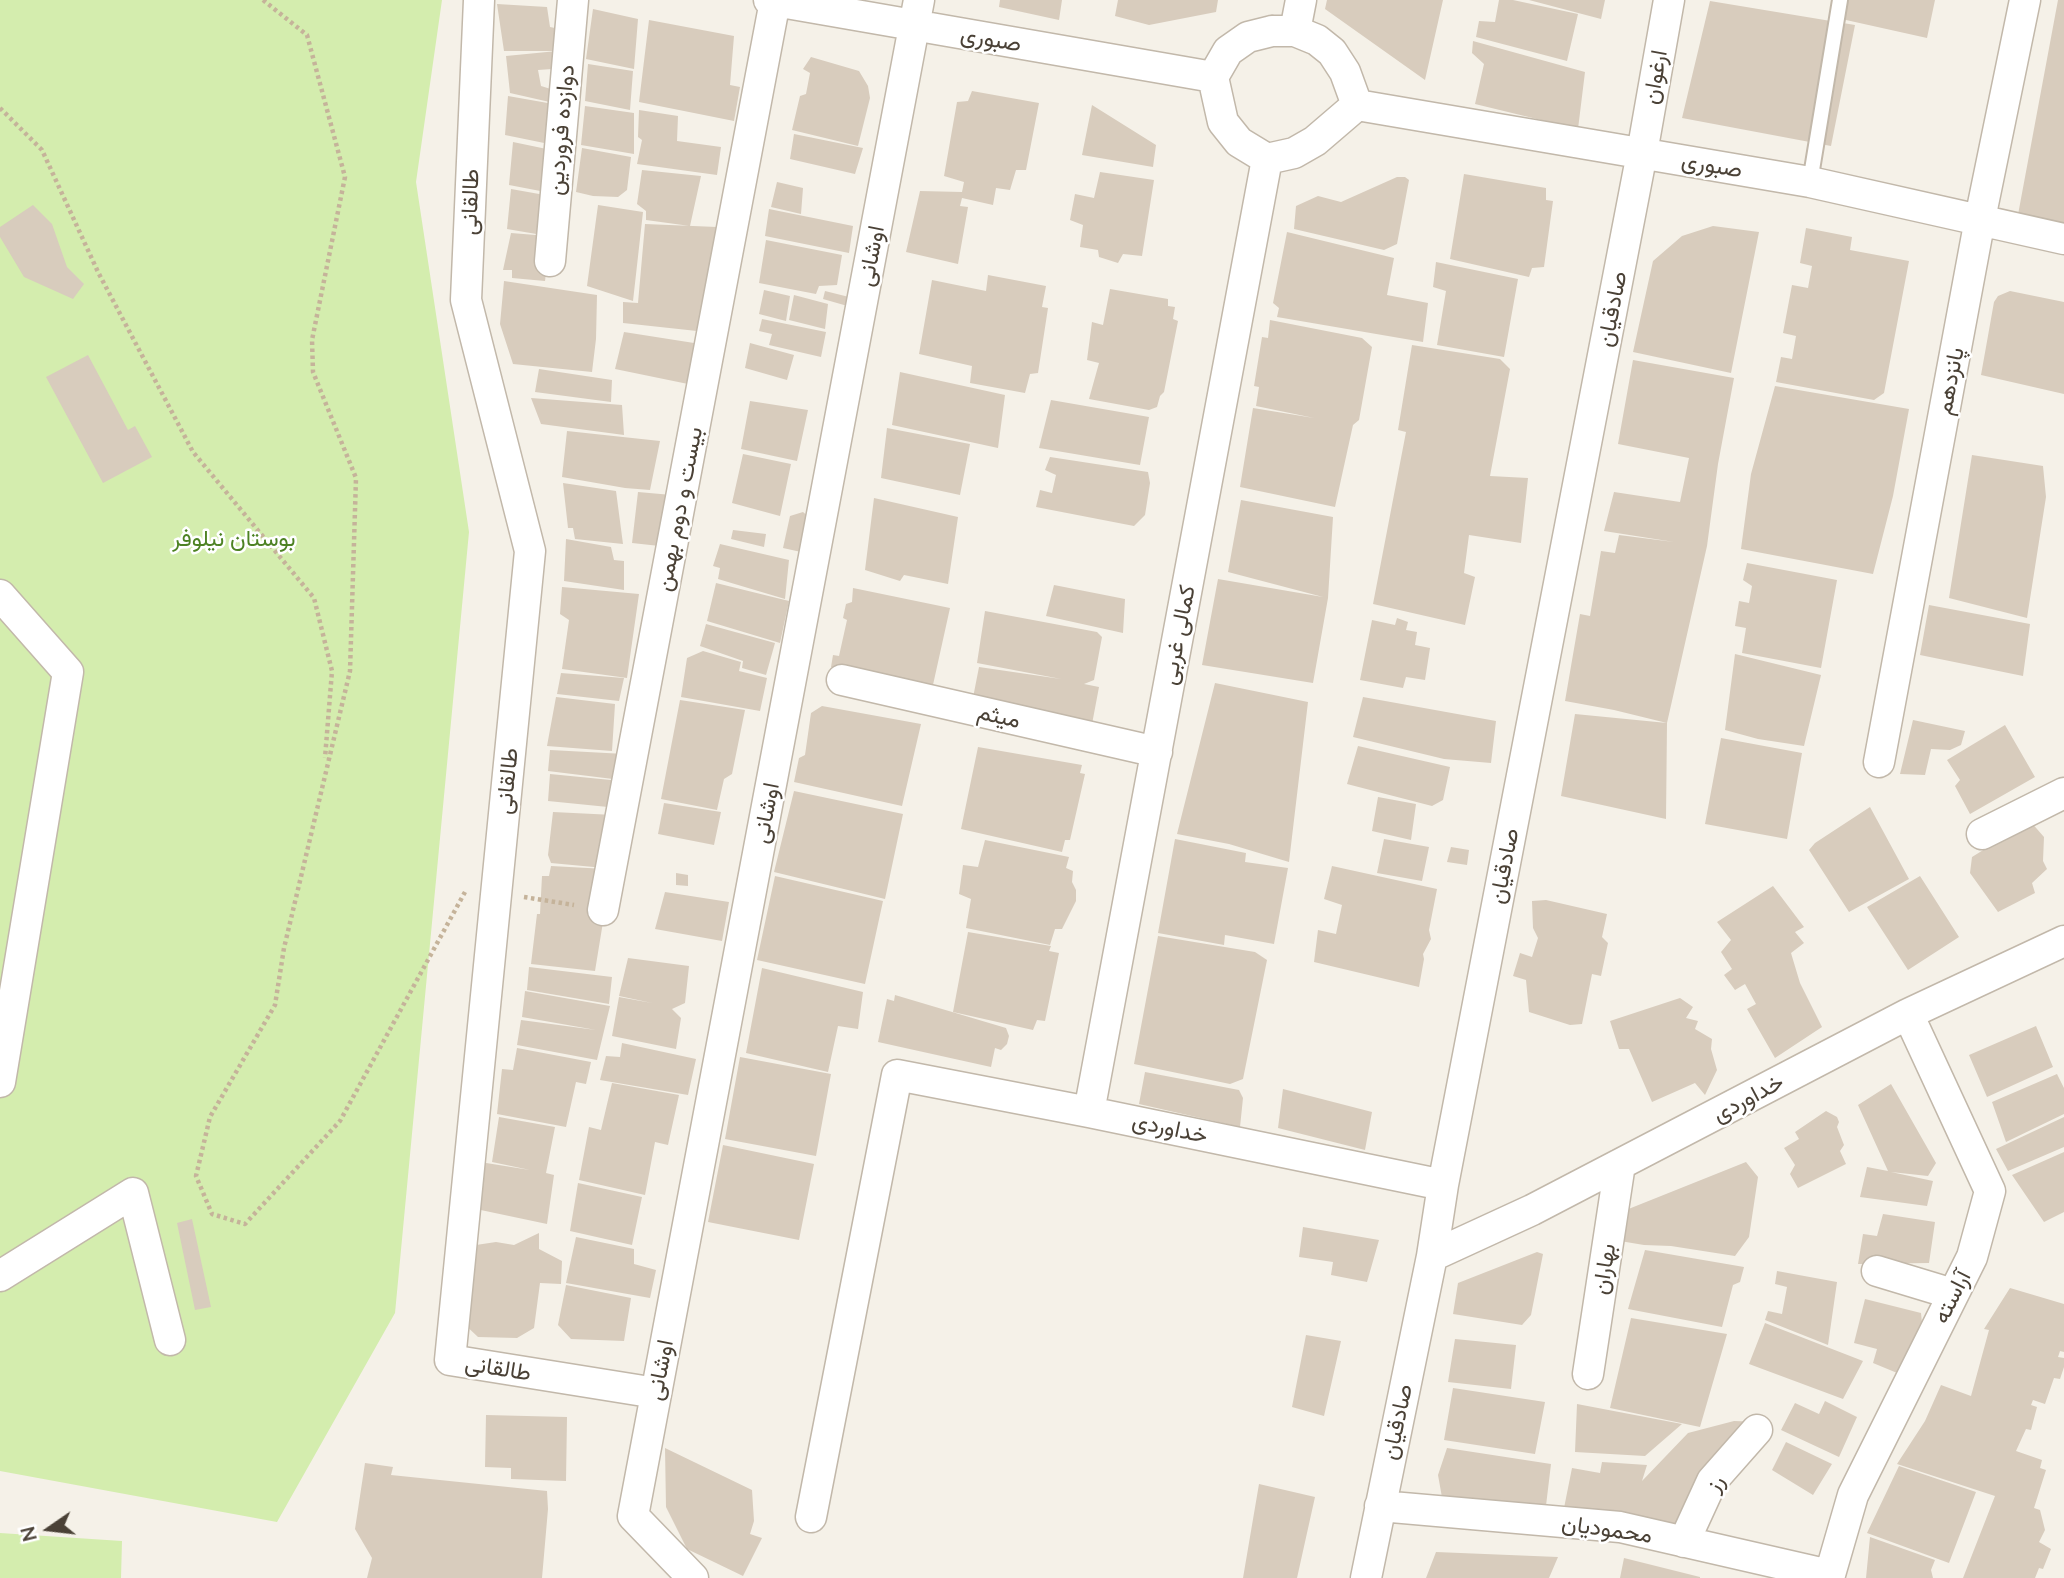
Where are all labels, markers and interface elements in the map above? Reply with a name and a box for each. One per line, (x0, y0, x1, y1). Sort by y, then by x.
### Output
street label: صبوری (958, 20, 1024, 58)
street label: ارغوان (1637, 48, 1673, 106)
street label: دوازده فروردین (542, 63, 580, 197)
street label: صبوری (1679, 146, 1745, 184)
street label: طالقانی (455, 168, 485, 236)
street label: اوشانی (852, 223, 890, 289)
street label: صادقیان (1591, 269, 1633, 349)
street label: پانزدهم (1930, 345, 1970, 417)
street label: بیست و دوم بهمن (650, 425, 708, 593)
park label: بوستان نیلوفر (172, 525, 296, 553)
street label: کمالی غربی (1155, 583, 1201, 687)
street label: میثم (975, 698, 1023, 734)
street label: طالقانی (490, 746, 524, 816)
street label: اوشانی (747, 780, 785, 846)
street label: صادقیان (1483, 826, 1525, 906)
street label: خداوردی (1708, 1068, 1788, 1128)
street label: خداوردی (1130, 1107, 1210, 1149)
street label: بهاران (1586, 1241, 1622, 1297)
street label: آراسته (1927, 1266, 1977, 1328)
street label: اوشانی (641, 1337, 679, 1403)
street label: طالقانی (463, 1349, 533, 1387)
street label: صادقیان (1376, 1382, 1418, 1462)
street label: رز (1699, 1469, 1731, 1497)
north arrow (14, 1494, 84, 1564)
street label: محمودیان (1560, 1509, 1654, 1549)
text: N (15, 1524, 41, 1544)

